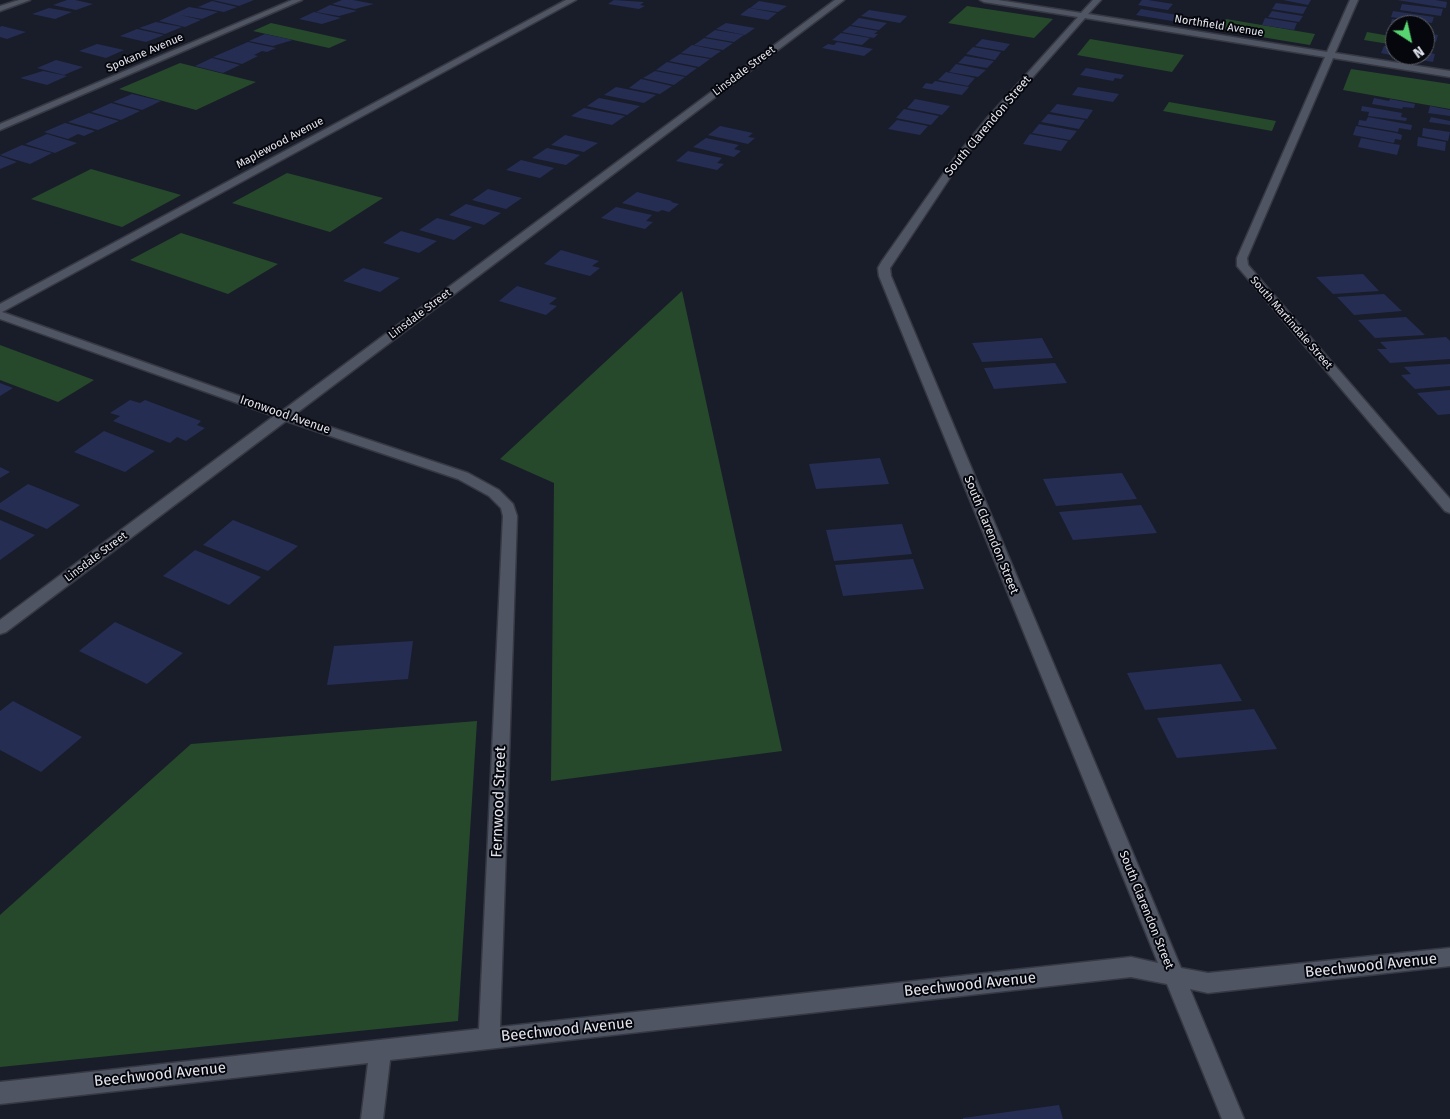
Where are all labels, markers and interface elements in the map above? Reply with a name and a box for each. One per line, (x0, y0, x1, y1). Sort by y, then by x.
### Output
street label: Northfield Avenue (1173, 12, 1265, 40)
north arrow (1385, 15, 1435, 65)
street label: Spokane Avenue (105, 31, 185, 75)
text: N (1410, 42, 1427, 62)
street label: Linsdale Street (710, 43, 778, 99)
street label: South Clarendon Street (942, 73, 1034, 179)
street label: Maplewood Avenue (234, 114, 326, 172)
street label: South Martindale Street (1247, 274, 1335, 372)
street label: Linsdale Street (386, 286, 454, 342)
street label: Ironwood Avenue (238, 393, 332, 437)
street label: South Clarendon Street (961, 474, 1021, 596)
street label: Linsdale Street (62, 529, 130, 585)
street label: Fernwood Street (488, 746, 510, 858)
street label: South Clarendon Street (1116, 849, 1176, 971)
street label: Beechwood Avenue (1304, 950, 1438, 982)
street label: Beechwood Avenue (903, 969, 1037, 1001)
street label: Beechwood Avenue (500, 1014, 634, 1046)
street label: Beechwood Avenue (93, 1059, 227, 1091)

